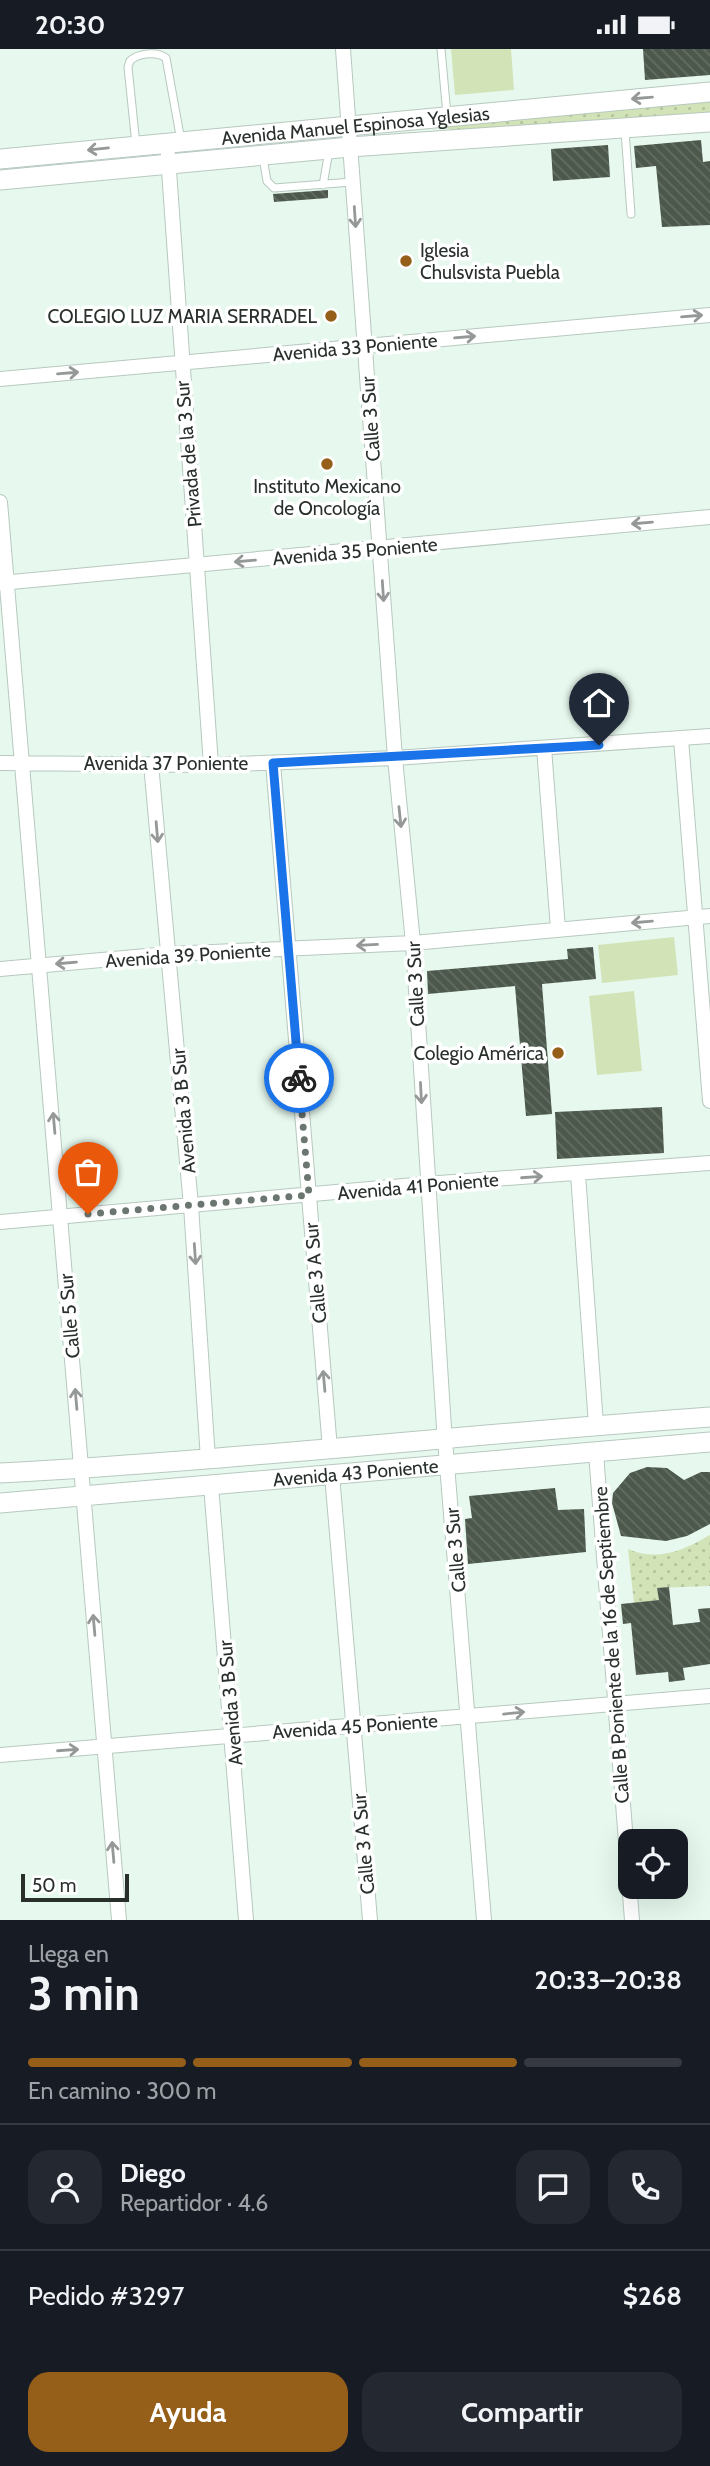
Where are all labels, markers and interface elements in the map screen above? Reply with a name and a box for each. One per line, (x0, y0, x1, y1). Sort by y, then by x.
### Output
text: 20:30 (35, 9, 105, 41)
one-way arrow (631, 92, 654, 105)
street label: Avenida Manuel Espinosa Yglesias (220, 102, 491, 150)
one-way arrow (88, 143, 110, 156)
one-way arrow (349, 205, 362, 228)
place label: Iglesia Chulsvista Puebla (420, 239, 560, 284)
marker: Iglesia Chulsvista Puebla (398, 253, 414, 269)
place label: COLEGIO LUZ MARIA SERRADEL (48, 305, 317, 328)
marker: COLEGIO LUZ MARIA SERRADEL (323, 308, 339, 324)
one-way arrow (680, 310, 703, 323)
street label: Avenida 33 Poniente (272, 329, 439, 366)
one-way arrow (454, 330, 476, 343)
one-way arrow (56, 366, 79, 379)
street label: Calle 3 Sur (356, 376, 385, 462)
street label: Privada de la 3 Sur (171, 380, 206, 528)
marker: Instituto Mexicano de Oncología (319, 456, 335, 472)
place label: Instituto Mexicano de Oncología (253, 475, 401, 520)
one-way arrow (631, 517, 654, 530)
street label: Avenida 35 Poniente (272, 533, 439, 570)
one-way arrow (234, 555, 257, 568)
one-way arrow (377, 579, 390, 601)
pin (569, 673, 629, 745)
icon: home (580, 684, 618, 722)
street label: Avenida 37 Poniente (84, 752, 249, 775)
one-way arrow (394, 806, 407, 828)
one-way arrow (151, 820, 164, 843)
one-way arrow (631, 916, 654, 929)
street label: Avenida 39 Poniente (105, 938, 272, 973)
one-way arrow (355, 939, 378, 952)
street label: Calle 3 Sur (402, 941, 429, 1027)
one-way arrow (55, 957, 78, 970)
place label: Colegio América (414, 1042, 544, 1065)
courier (264, 1043, 334, 1113)
marker: Colegio América (550, 1045, 566, 1061)
street label: Avenida 3 B Sur (167, 1047, 200, 1175)
icon: bike (280, 1059, 318, 1097)
one-way arrow (415, 1081, 428, 1104)
one-way arrow (47, 1112, 60, 1135)
pin (58, 1142, 118, 1214)
icon: bag (69, 1153, 107, 1191)
street label: Avenida 41 Poniente (336, 1168, 500, 1205)
one-way arrow (520, 1170, 543, 1183)
street label: Calle 3 A Sur (300, 1222, 331, 1324)
one-way arrow (188, 1242, 201, 1265)
street label: Calle 5 Sur (54, 1273, 85, 1359)
one-way arrow (317, 1370, 330, 1393)
one-way arrow (69, 1388, 82, 1410)
street label: Avenida 43 Poniente (272, 1454, 440, 1492)
street label: Calle B Poniente de la 16 de Septiembre (589, 1485, 634, 1804)
street label: Calle 3 Sur (440, 1507, 471, 1593)
one-way arrow (87, 1614, 100, 1637)
street label: Avenida 3 B Sur (214, 1639, 247, 1767)
one-way arrow (503, 1706, 525, 1719)
street label: Avenida 45 Poniente (271, 1709, 439, 1744)
one-way arrow (56, 1743, 79, 1756)
street label: Calle 3 A Sur (348, 1793, 379, 1895)
map controls (618, 1829, 688, 1899)
button: locate (618, 1829, 688, 1899)
one-way arrow (106, 1841, 119, 1864)
scale bar (21, 1871, 130, 1903)
text: 50 m (32, 1874, 76, 1897)
text: Llega en (28, 1940, 109, 1968)
text: 20:33–20:38 (534, 1964, 682, 1996)
text: 3 min (28, 1966, 140, 2022)
text: En camino · 300 m (28, 2077, 216, 2105)
button: person (28, 2150, 102, 2224)
button: chat (516, 2150, 590, 2224)
button: phone (608, 2150, 682, 2224)
text: Diego (120, 2157, 186, 2189)
text: Repartidor · 4.6 (120, 2189, 268, 2217)
text: Pedido #3297 (28, 2280, 184, 2312)
text: $268 (623, 2280, 682, 2312)
button: Ayuda (28, 2372, 348, 2452)
button: Compartir (362, 2372, 682, 2452)

